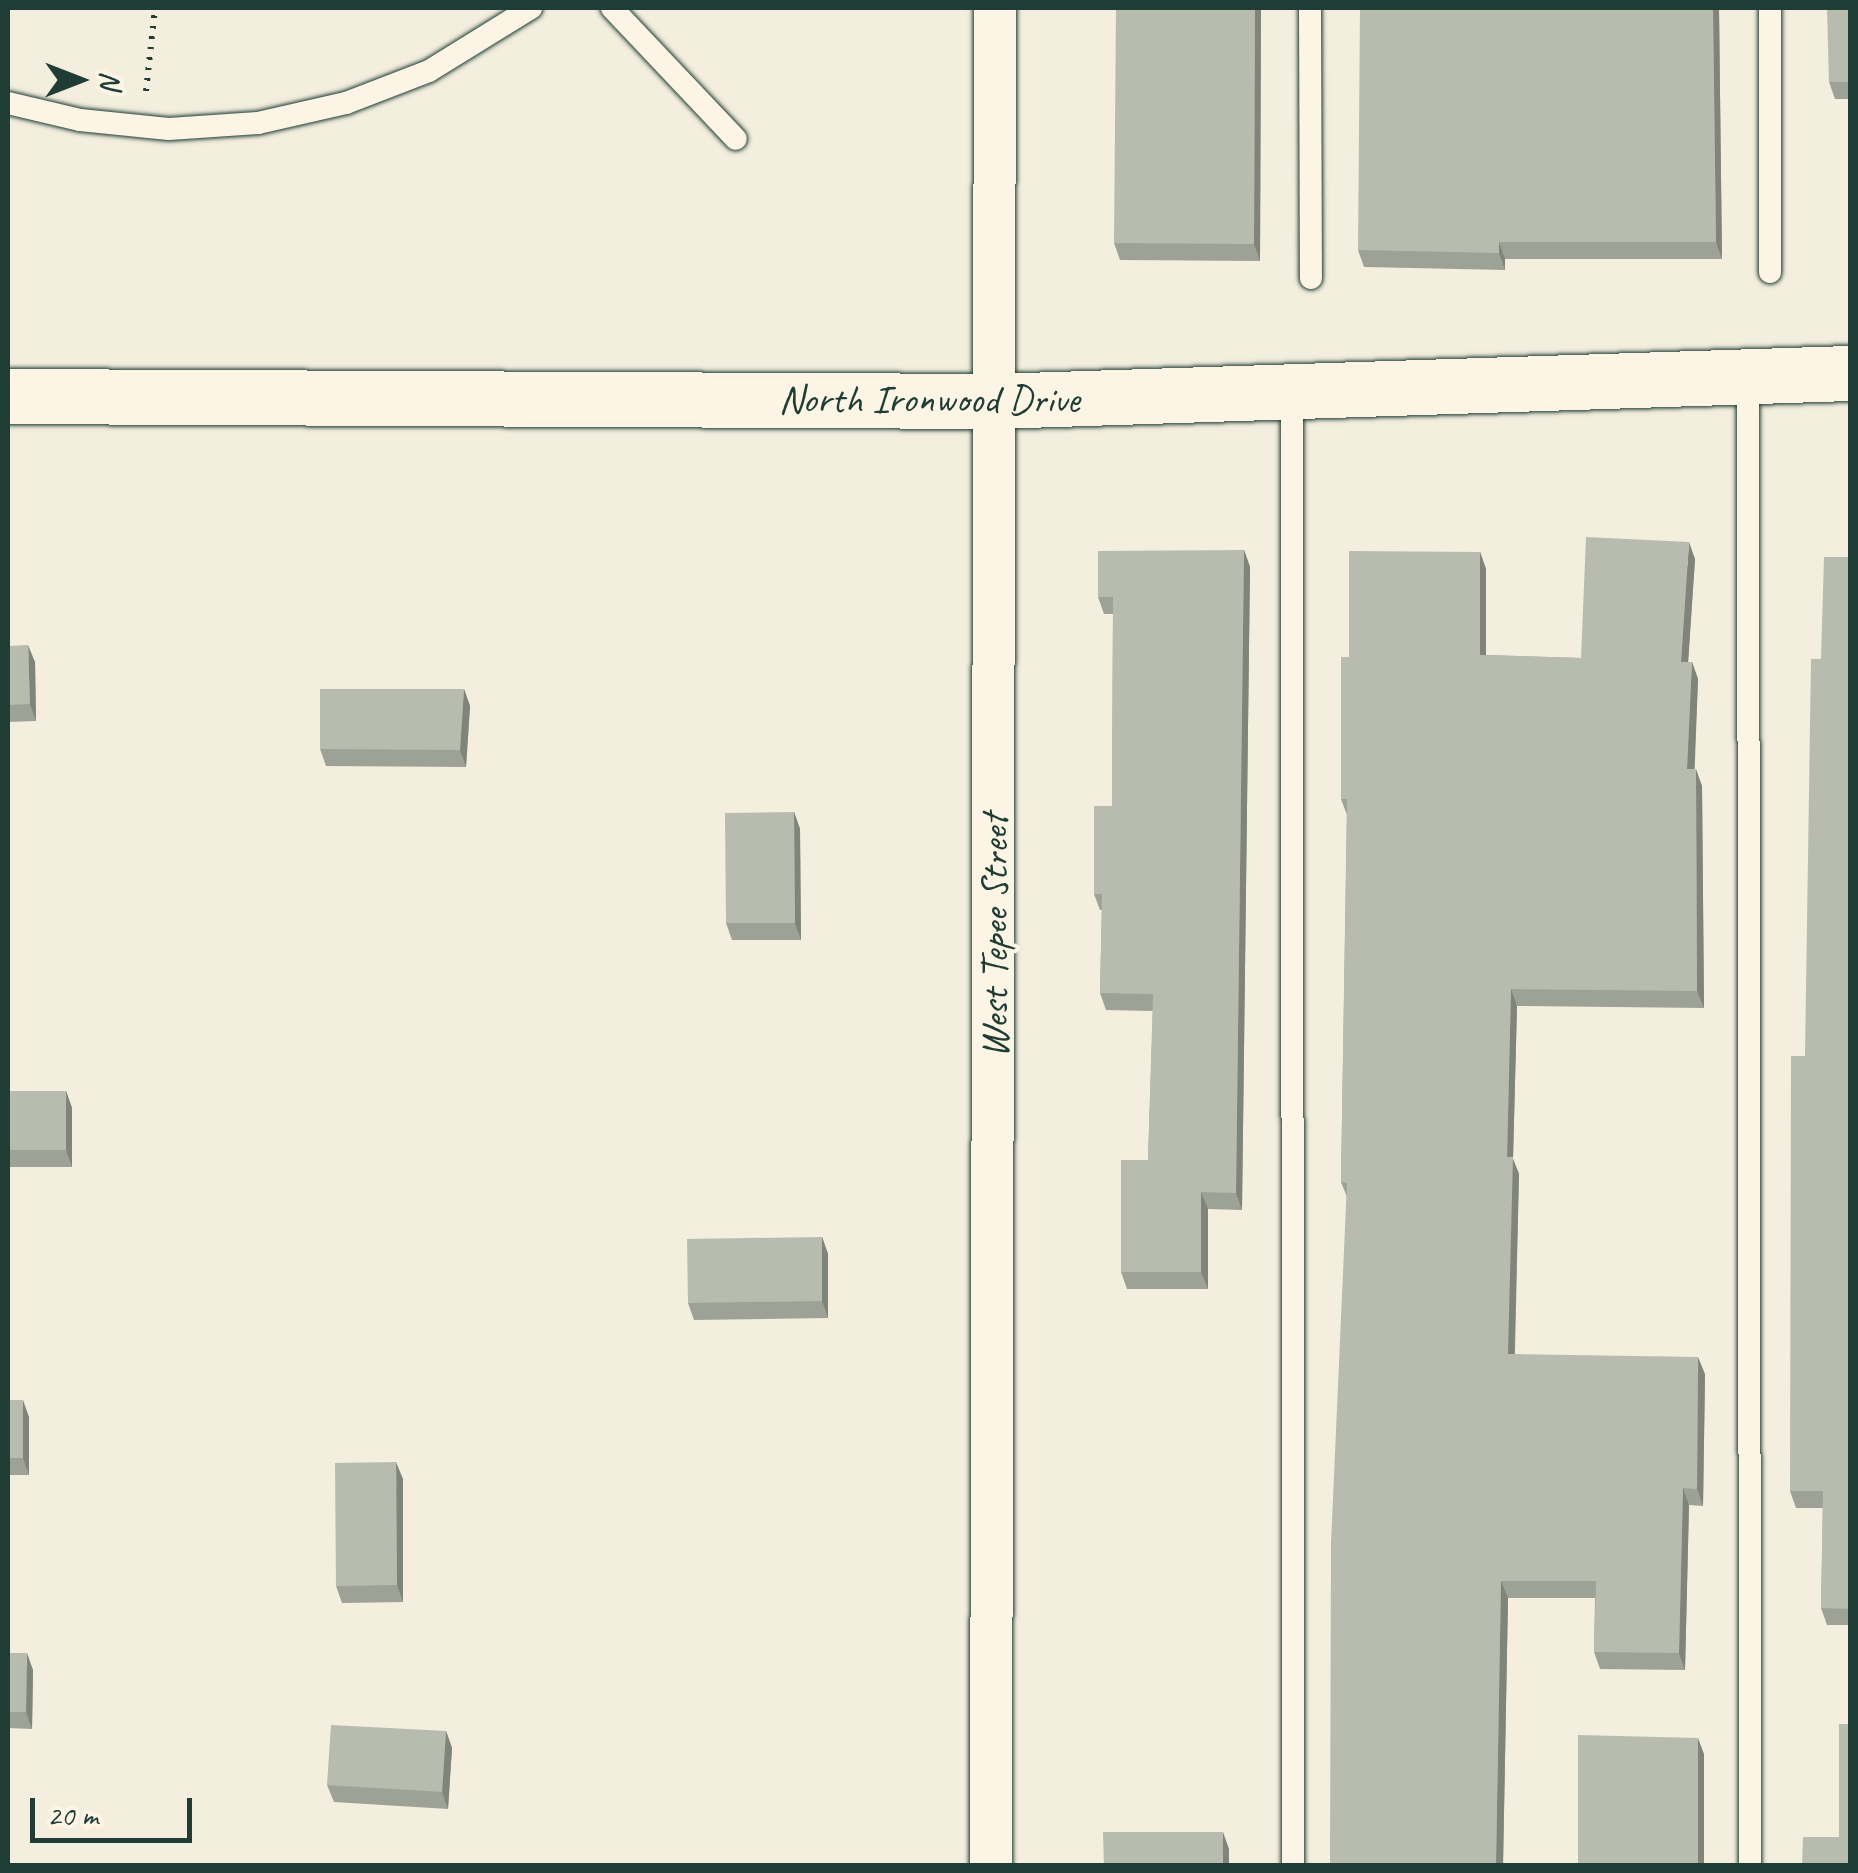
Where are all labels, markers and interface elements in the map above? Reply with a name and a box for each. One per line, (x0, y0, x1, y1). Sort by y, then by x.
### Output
north arrow (30, 30, 130, 130)
text: N (93, 71, 128, 89)
street label: North Ironwood Drive (778, 375, 1080, 423)
street label: West Tepee Street (970, 814, 1018, 1058)
scale bar (35, 1778, 198, 1840)
text: 20 m (47, 1796, 98, 1834)

